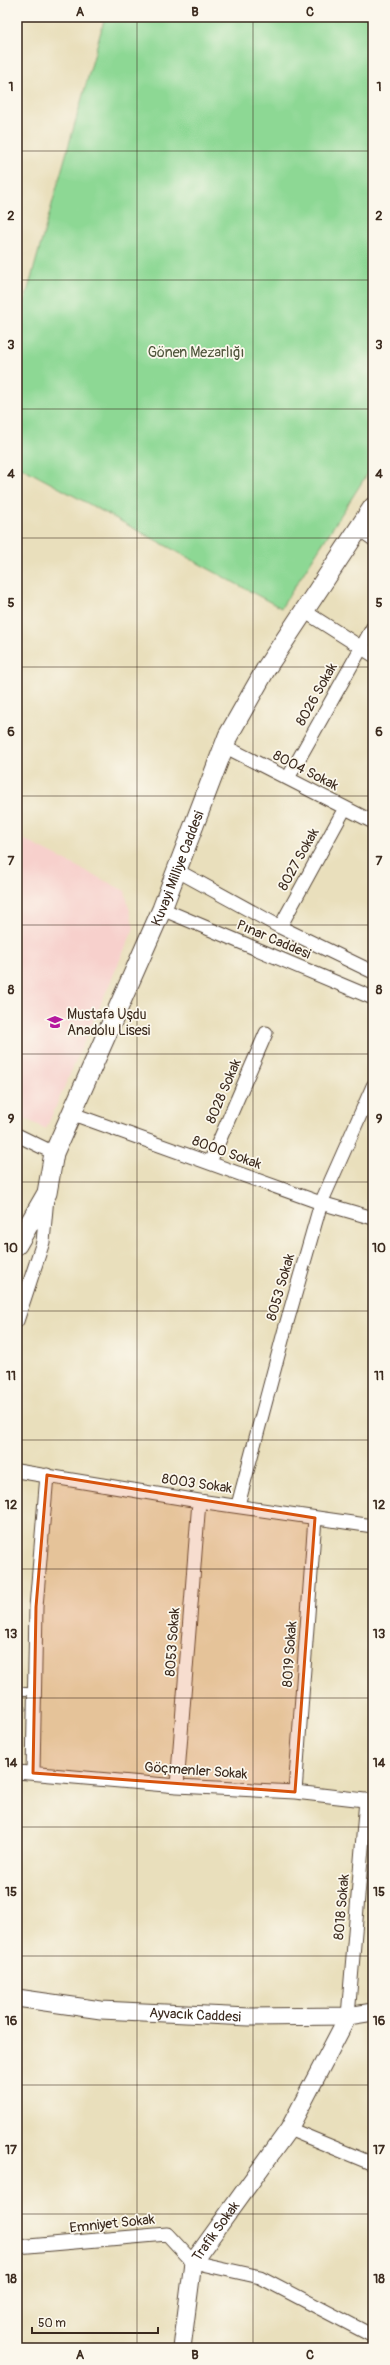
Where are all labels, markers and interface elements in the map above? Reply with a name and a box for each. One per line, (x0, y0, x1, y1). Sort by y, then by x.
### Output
text: A (76, 4, 85, 20)
text: B (191, 4, 199, 20)
text: C (306, 4, 314, 20)
text: 1 (8, 79, 14, 95)
text: 1 (376, 79, 382, 95)
text: 2 (7, 208, 15, 224)
text: 2 (375, 208, 383, 224)
text: 3 (7, 337, 15, 353)
text: 3 (375, 337, 383, 353)
park label: Gönen Mezarlığı (148, 344, 244, 361)
text: 4 (7, 466, 15, 482)
text: 4 (375, 466, 383, 482)
text: 5 (7, 595, 15, 611)
text: 5 (375, 595, 383, 611)
street label: 8026 Sokak (292, 660, 341, 729)
text: 6 (7, 724, 15, 740)
text: 6 (375, 724, 383, 740)
street label: 8004 Sokak (270, 747, 341, 794)
street label: Kuvayi Milliye Caddesi (148, 808, 208, 929)
street label: 8027 Sokak (274, 825, 323, 893)
text: 7 (8, 853, 15, 869)
text: 7 (376, 853, 383, 869)
street label: Pınar Caddesi (234, 916, 314, 963)
text: 8 (8, 982, 15, 998)
text: 8 (376, 982, 383, 998)
place label: Mustafa Uşdu Anadolu Lisesi (67, 1006, 151, 1039)
school or university icon: Mustafa Uşdu Anadolu Lisesi (46, 1013, 64, 1031)
street label: 8028 Sokak (202, 1056, 245, 1126)
text: 9 (8, 1111, 15, 1127)
text: 9 (376, 1111, 383, 1127)
street label: 8000 Sokak (190, 1132, 264, 1173)
text: 10 (4, 1240, 18, 1256)
text: 10 (372, 1240, 386, 1256)
street label: 8053 Sokak (263, 1252, 298, 1323)
text: 11 (6, 1368, 16, 1384)
text: 11 (374, 1368, 384, 1384)
street label: 8003 Sokak (161, 1470, 233, 1497)
text: 12 (5, 1497, 17, 1513)
text: 12 (373, 1497, 385, 1513)
street label: 8053 Sokak (162, 1607, 183, 1677)
street label: 8019 Sokak (279, 1620, 300, 1688)
text: 13 (5, 1626, 17, 1642)
text: 13 (373, 1626, 385, 1642)
text: 14 (5, 1755, 18, 1771)
text: 14 (373, 1755, 386, 1771)
street label: Göçmenler Sokak (144, 1758, 248, 1783)
street label: 8018 Sokak (330, 1873, 353, 1941)
text: 15 (5, 1884, 17, 1900)
text: 15 (373, 1884, 385, 1900)
street label: Ayvacık Caddesi (149, 2004, 242, 2026)
text: 16 (5, 2013, 18, 2029)
text: 16 (373, 2013, 386, 2029)
text: 17 (5, 2142, 17, 2158)
text: 17 (373, 2142, 385, 2158)
street label: Trafik Sokak (188, 2198, 243, 2265)
street label: Emniyet Sokak (69, 2211, 156, 2236)
text: 18 (5, 2271, 17, 2287)
text: 18 (373, 2271, 385, 2287)
scale bar (32, 2309, 158, 2335)
text: 50 m (38, 2316, 66, 2331)
text: A (76, 2347, 85, 2363)
text: B (191, 2347, 199, 2363)
text: C (306, 2347, 314, 2363)

